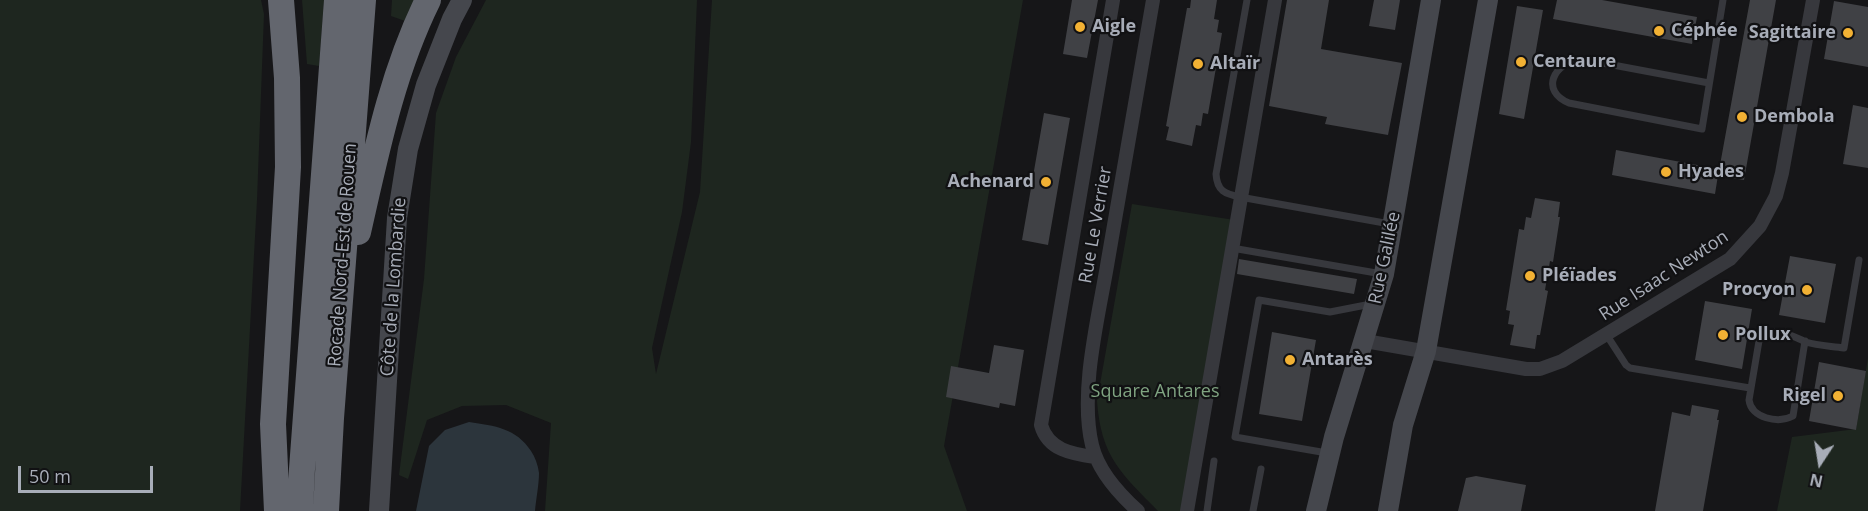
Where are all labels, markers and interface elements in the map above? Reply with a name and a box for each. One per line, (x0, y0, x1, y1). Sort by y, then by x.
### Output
place label: Aigle (1092, 16, 1136, 38)
marker: Aigle (1073, 20, 1087, 34)
place label: Céphée (1671, 20, 1738, 42)
place label: Sagittaire (1749, 22, 1836, 44)
marker: Céphée (1652, 24, 1666, 38)
marker: Sagittaire (1841, 26, 1855, 40)
place label: Centaure (1533, 51, 1616, 73)
place label: Altaïr (1210, 53, 1260, 75)
marker: Centaure (1514, 55, 1528, 69)
marker: Altaïr (1191, 57, 1205, 71)
place label: Dembola (1754, 106, 1835, 128)
marker: Dembola (1735, 110, 1749, 124)
street label: Rocade Nord-Est de Rouen (324, 142, 362, 368)
place label: Hyades (1678, 161, 1744, 183)
street label: Rue Le Verrier (1075, 165, 1117, 285)
marker: Hyades (1659, 165, 1673, 179)
place label: Achenard (948, 171, 1034, 193)
marker: Achenard (1039, 175, 1053, 189)
street label: Côte de la Lombardie (377, 197, 411, 377)
street label: Rue Galilée (1365, 210, 1405, 306)
street label: Rue Isaac Newton (1595, 226, 1733, 326)
place label: Pléïades (1542, 265, 1617, 287)
marker: Pléïades (1523, 269, 1537, 283)
place label: Procyon (1722, 279, 1795, 301)
marker: Procyon (1800, 283, 1814, 297)
place label: Pollux (1735, 324, 1791, 346)
marker: Pollux (1716, 328, 1730, 342)
place label: Antarès (1302, 349, 1373, 371)
marker: Antarès (1283, 353, 1297, 367)
park label: Square Antares (1091, 381, 1219, 403)
place label: Rigel (1782, 385, 1826, 407)
marker: Rigel (1831, 389, 1845, 403)
north arrow (1790, 433, 1850, 493)
scale bar (21, 454, 156, 492)
text: 50 m (29, 464, 71, 488)
text: N (1808, 468, 1825, 493)

